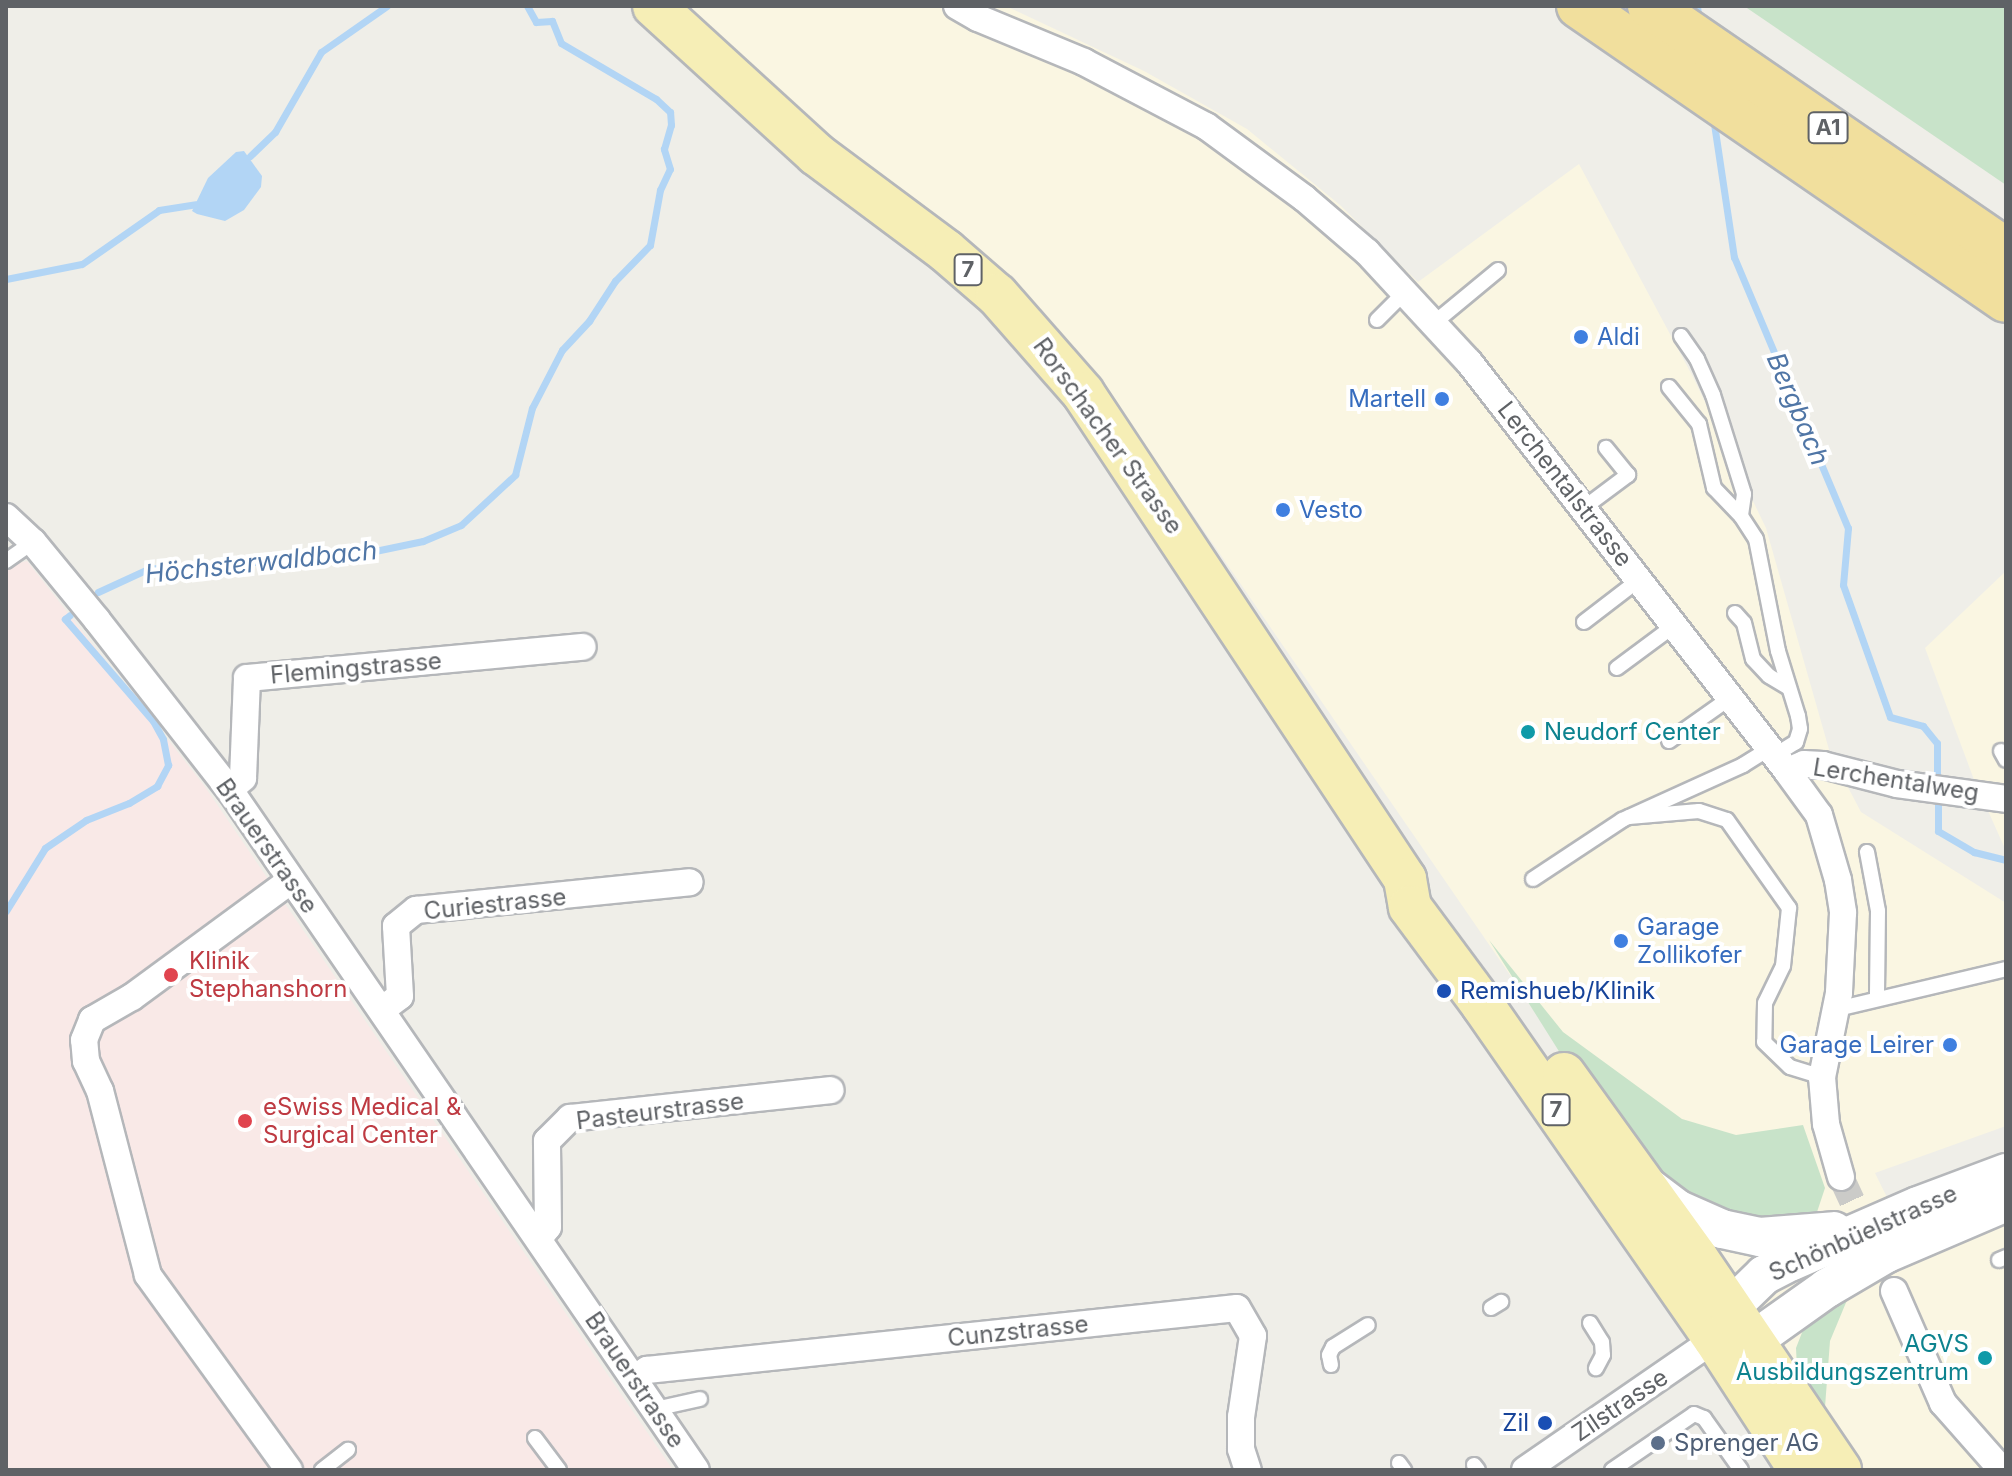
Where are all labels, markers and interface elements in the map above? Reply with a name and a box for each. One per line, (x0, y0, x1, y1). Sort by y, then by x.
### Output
road number: A1 (1806, 110, 1850, 146)
road number: 7 (952, 252, 984, 288)
place label: Aldi (1597, 323, 1640, 351)
marker: Aldi (1572, 328, 1590, 346)
street label: Rorschacher Strasse (1027, 332, 1189, 540)
water label: Bergbach (1760, 348, 1836, 470)
place label: Martell (1348, 385, 1426, 413)
marker: Martell (1433, 390, 1451, 408)
street label: Lerchentalstrasse (1492, 396, 1638, 572)
place label: Vesto (1299, 496, 1363, 524)
marker: Vesto (1274, 501, 1292, 519)
water label: Höchsterwaldbach (143, 534, 379, 590)
street label: Flemingstrasse (269, 646, 443, 690)
place label: Neudorf Center (1544, 718, 1721, 746)
marker: Neudorf Center (1519, 723, 1537, 741)
street label: Lerchentalweg (1811, 753, 1981, 807)
street label: Brauerstrasse (210, 773, 324, 919)
street label: Curiestrasse (422, 882, 568, 926)
place label: Garage Zollikofer (1637, 913, 1742, 969)
marker: Garage Zollikofer (1612, 932, 1630, 950)
place label: Klinik Stephanshorn (189, 947, 347, 1003)
marker: Klinik Stephanshorn (160, 964, 182, 986)
place label: Remishueb/Klinik (1460, 977, 1655, 1005)
marker: Remishueb/Klinik (1435, 982, 1453, 1000)
place label: Garage Leirer (1780, 1031, 1934, 1059)
marker: Garage Leirer (1941, 1036, 1959, 1054)
street label: Pasteurstrasse (575, 1086, 745, 1136)
road number: 7 (1540, 1092, 1572, 1128)
place label: eSwiss Medical & Surgical Center (263, 1093, 462, 1149)
marker: eSwiss Medical & Surgical Center (234, 1110, 256, 1132)
street label: Schönbüelstrasse (1764, 1179, 1962, 1287)
street label: Brauerstrasse (579, 1307, 691, 1453)
street label: Cunzstrasse (946, 1309, 1090, 1353)
place label: AGVS Ausbildungszentrum (1736, 1330, 1969, 1386)
marker: AGVS Ausbildungszentrum (1976, 1349, 1994, 1367)
street label: Zilstrasse (1567, 1363, 1673, 1447)
place label: Zil (1502, 1409, 1529, 1437)
marker: Zil (1536, 1414, 1554, 1432)
place label: Sprenger AG (1674, 1429, 1819, 1457)
marker: Sprenger AG (1649, 1434, 1667, 1452)

